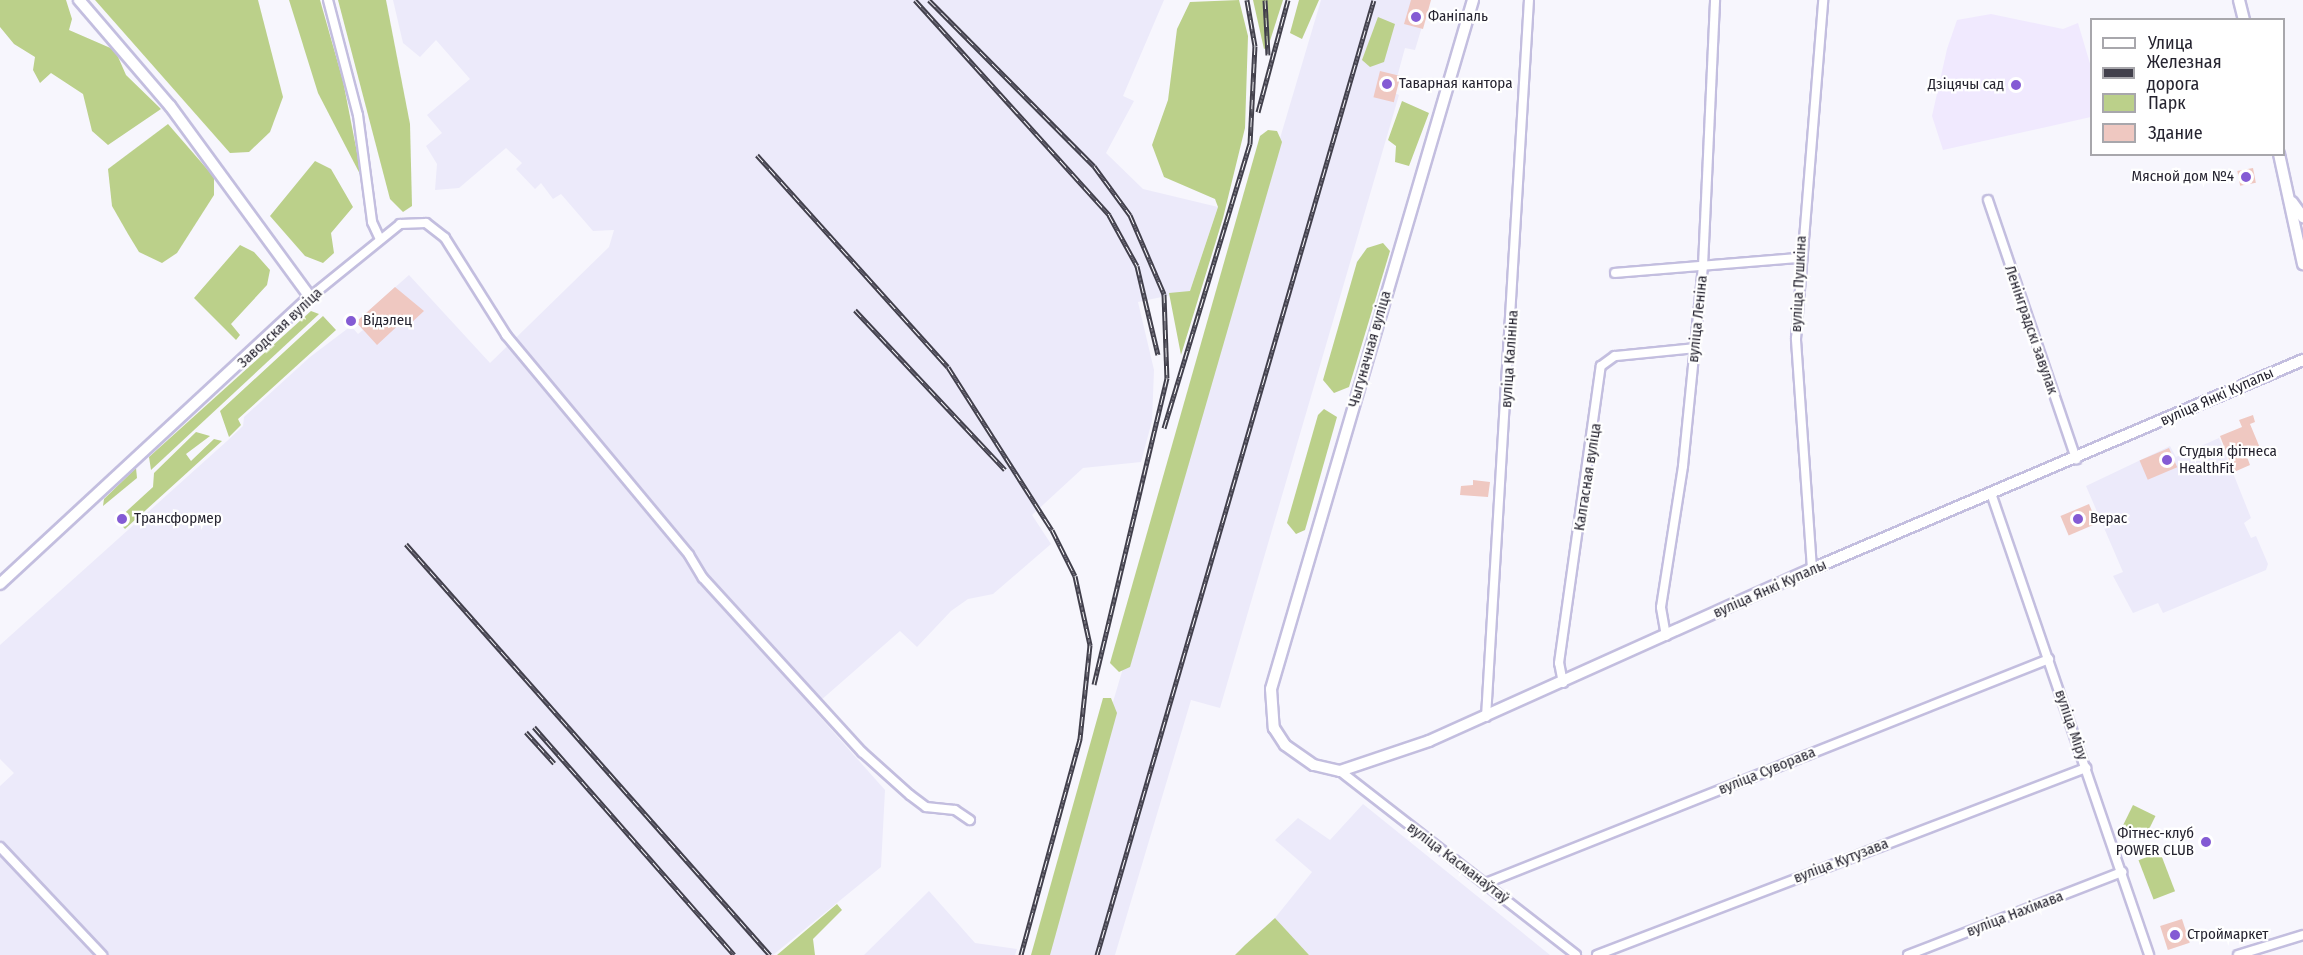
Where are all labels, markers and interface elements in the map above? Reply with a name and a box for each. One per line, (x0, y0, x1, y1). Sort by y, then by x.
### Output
place label: Фаніпаль (1428, 8, 1488, 26)
marker: Фаніпаль (1409, 10, 1423, 24)
legend (2090, 18, 2285, 156)
text: Улица (2148, 32, 2193, 54)
text: Железная дорога (2147, 51, 2222, 95)
place label: Таварная кантора (1399, 75, 1513, 93)
place label: Дзіцячы сад (1928, 76, 2004, 94)
marker: Таварная кантора (1380, 77, 1394, 91)
marker: Дзіцячы сад (2009, 78, 2023, 92)
text: Парк (2148, 92, 2186, 114)
text: Здание (2148, 122, 2203, 144)
place label: Мясной дом №4 (2132, 168, 2234, 186)
marker: Мясной дом №4 (2239, 170, 2253, 184)
street label: вуліца Пушкіна (1787, 235, 1811, 333)
street label: Ленінградскі завулак (2000, 263, 2062, 397)
street label: вуліца Леніна (1684, 275, 1712, 363)
street label: Заводская вуліца (234, 284, 326, 372)
street label: Чыгуначная вуліца (1345, 289, 1395, 409)
street label: вуліца Калініна (1498, 309, 1522, 409)
place label: Відэлец (363, 312, 412, 330)
marker: Відэлец (344, 314, 358, 328)
street label: вуліца Янкі Купалы (2157, 364, 2277, 430)
street label: Калгасная вуліца (1571, 422, 1605, 532)
place label: Студыя фітнеса HealthFit (2179, 442, 2277, 477)
marker: Студыя фітнеса HealthFit (2160, 453, 2174, 467)
place label: Трансформер (134, 510, 222, 528)
place label: Верас (2090, 510, 2127, 528)
marker: Трансформер (115, 512, 129, 526)
marker: Верас (2071, 512, 2085, 526)
street label: вуліца Янкі Купалы (1710, 556, 1830, 622)
street label: вуліца Міру (2051, 687, 2091, 763)
street label: вуліца Суворава (1716, 743, 1818, 799)
street label: вуліца Касманаўтаў (1403, 819, 1513, 907)
place label: Фітнес-клуб POWER CLUB (2116, 824, 2194, 859)
street label: вуліца Кутузава (1791, 835, 1891, 887)
marker: Фітнес-клуб POWER CLUB (2199, 835, 2213, 849)
street label: вуліца Нахімава (1964, 887, 2066, 941)
place label: Строймаркет (2187, 926, 2268, 944)
marker: Строймаркет (2168, 928, 2182, 942)

